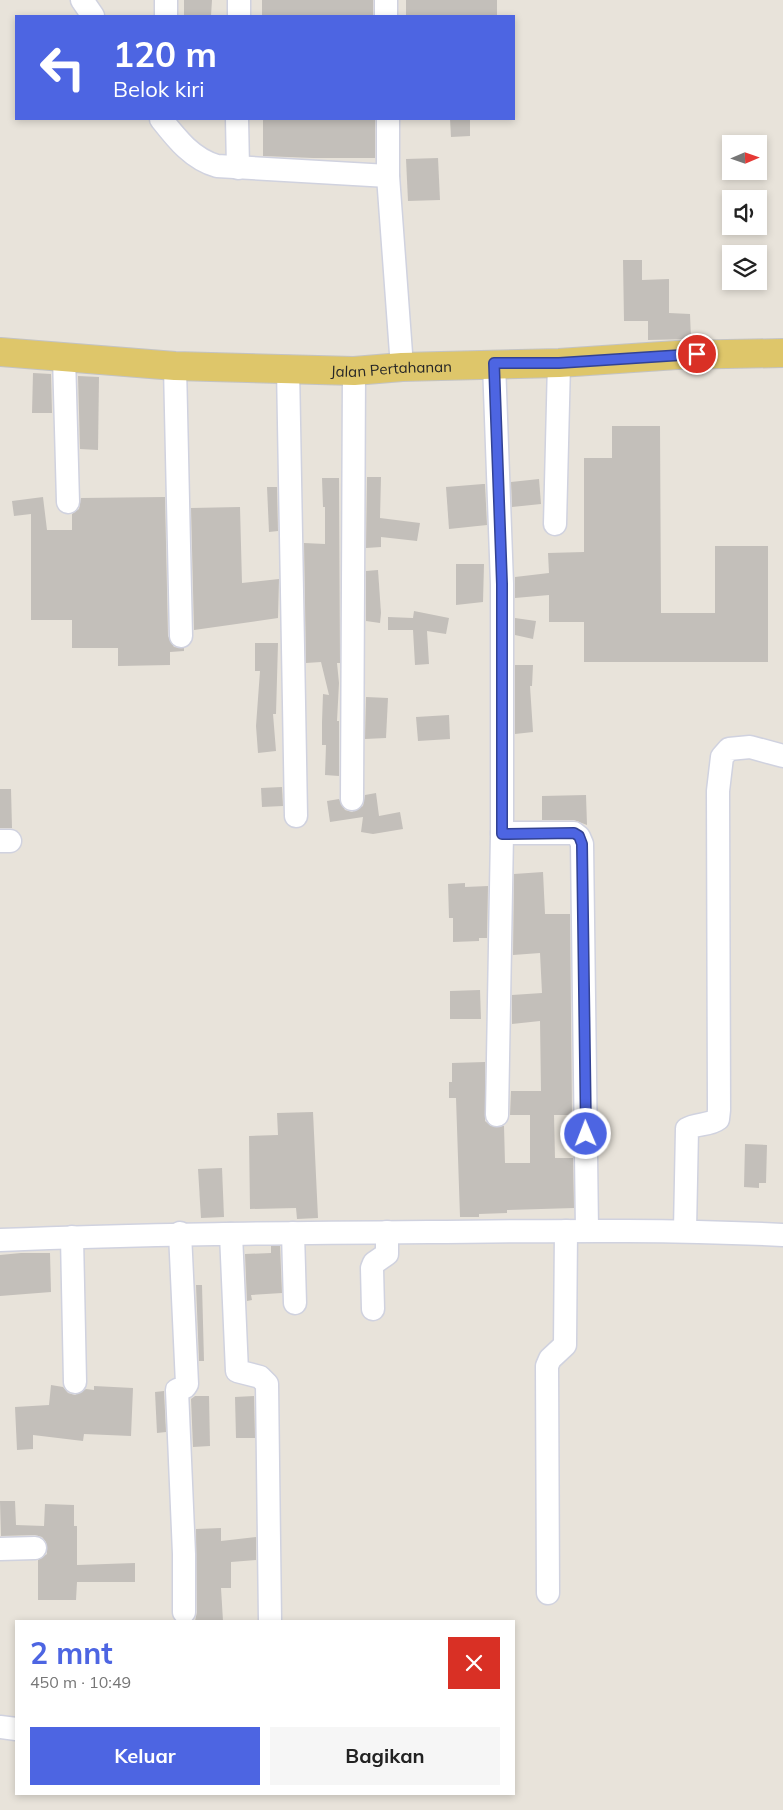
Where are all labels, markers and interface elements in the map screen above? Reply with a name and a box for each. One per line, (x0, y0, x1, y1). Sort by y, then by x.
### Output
text: 120 m (113, 32, 217, 76)
icon: left (30, 35, 95, 100)
text: Belok kiri (113, 75, 205, 103)
north arrow (722, 135, 768, 180)
map controls (722, 135, 767, 290)
button: sound (722, 190, 767, 235)
button: layers (722, 245, 767, 290)
pin (676, 333, 718, 375)
icon: arrive (683, 340, 711, 368)
street label: Jalan Pertahanan (330, 356, 452, 381)
position arrow (559, 1107, 611, 1159)
text: 2 mnt (30, 1634, 113, 1672)
button: close (448, 1637, 500, 1689)
text: 450 m · 10:49 (30, 1672, 131, 1692)
button: Keluar (30, 1727, 260, 1785)
button: Bagikan (270, 1727, 500, 1785)

